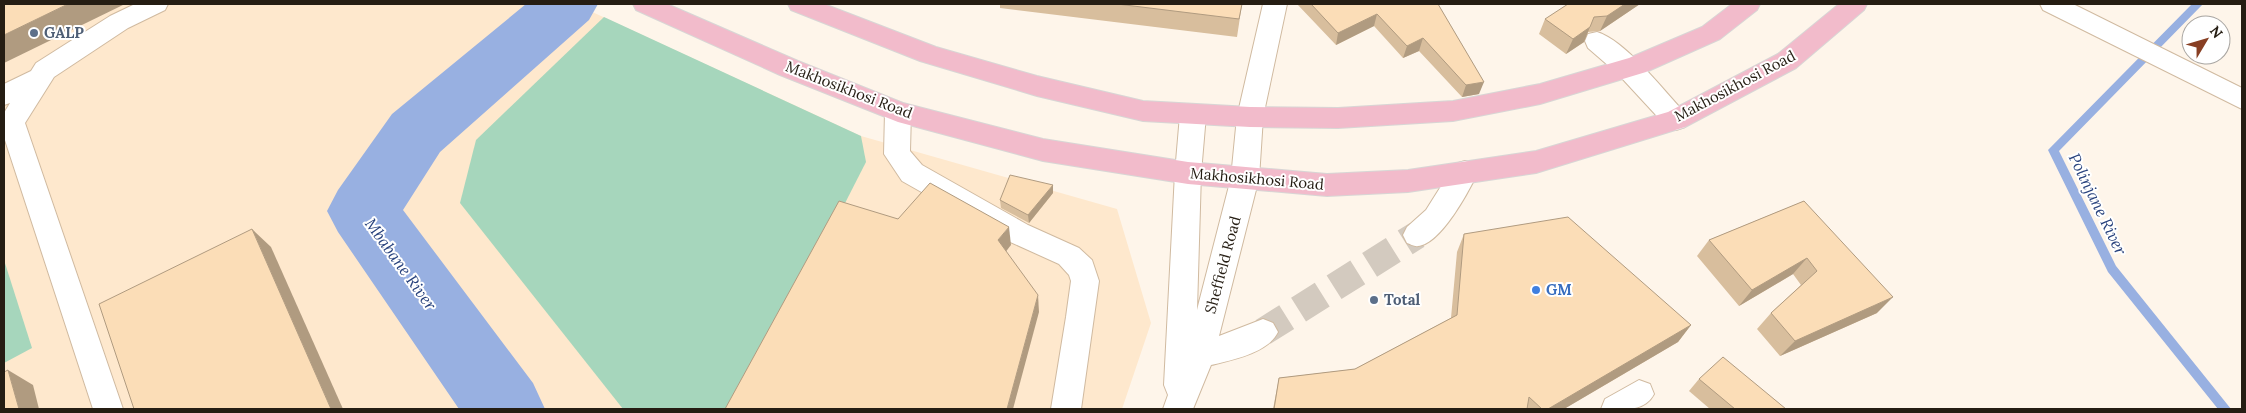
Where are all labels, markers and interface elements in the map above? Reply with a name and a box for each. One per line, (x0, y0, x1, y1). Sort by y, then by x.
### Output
north arrow (2181, 15, 2231, 65)
text: N (2206, 22, 2227, 42)
place label: GALP (44, 23, 84, 42)
marker: GALP (28, 27, 40, 39)
street label: Makhosikhosi Road (1671, 46, 1798, 125)
street label: Makhosikhosi Road (783, 57, 915, 122)
water label: Polinjane River (2065, 150, 2132, 259)
street label: Makhosikhosi Road (1189, 163, 1325, 194)
water label: Mbabane River (361, 214, 441, 314)
street label: Sheffield Road (1200, 214, 1245, 316)
place label: GM (1546, 280, 1572, 299)
marker: GM (1530, 284, 1542, 296)
place label: Total (1384, 290, 1421, 309)
marker: Total (1368, 294, 1380, 306)

